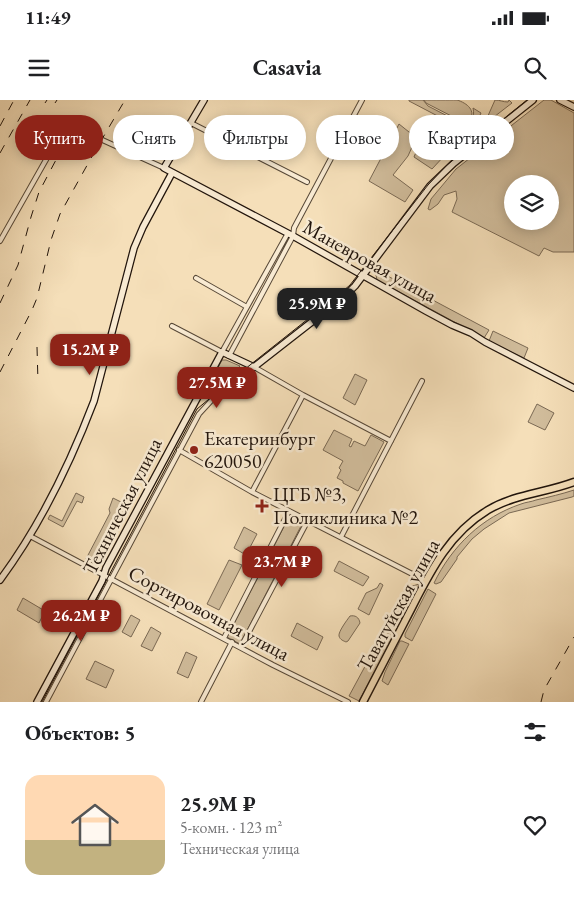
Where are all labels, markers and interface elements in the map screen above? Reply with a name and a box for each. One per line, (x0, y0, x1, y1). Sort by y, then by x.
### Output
text: 11:49 (25, 5, 71, 30)
text: Casavia (253, 53, 321, 82)
icon: menu (25, 54, 53, 82)
icon: search (521, 54, 549, 82)
chip: Купить (15, 115, 103, 160)
chip: Снять (113, 115, 194, 160)
chip: Фильтры (204, 115, 306, 160)
chip: Новое (316, 115, 399, 160)
chip: Квартира (409, 115, 514, 160)
map controls (504, 175, 559, 230)
button: layers (504, 175, 559, 230)
street label: Маневровая улица (299, 214, 441, 308)
pin: 25.9M ₽ (271, 288, 363, 330)
text: 25.9M ₽ (288, 293, 346, 314)
pin: 15.2M ₽ (44, 334, 136, 376)
text: 15.2M ₽ (61, 339, 119, 360)
pin: 27.5M ₽ (171, 366, 263, 409)
text: 27.5M ₽ (188, 372, 246, 393)
place label: Екатеринбург 620050 (204, 425, 315, 474)
street label: Техническая улица (76, 433, 168, 579)
marker: Екатеринбург 620050 (188, 444, 200, 456)
place label: ЦГБ №3, Поликлиника №2 (273, 481, 418, 530)
marker: ЦГБ №3, Поликлиника №2 (255, 499, 269, 513)
street label: Таватуйская улица (351, 534, 445, 676)
pin: 23.7M ₽ (236, 546, 328, 588)
text: 23.7M ₽ (253, 551, 311, 572)
street label: Сортировочная улица (124, 560, 294, 666)
pin: 26.2M ₽ (35, 600, 127, 642)
text: 26.2M ₽ (52, 605, 110, 626)
icon: filters (521, 718, 549, 746)
text: Объектов: 5 (25, 719, 136, 746)
text: 25.9M ₽ (180, 790, 256, 817)
icon: home (65, 795, 125, 855)
icon: heart (521, 811, 549, 839)
text: 5-комн. · 123 m² (180, 817, 282, 838)
text: Техническая улица (180, 838, 300, 859)

